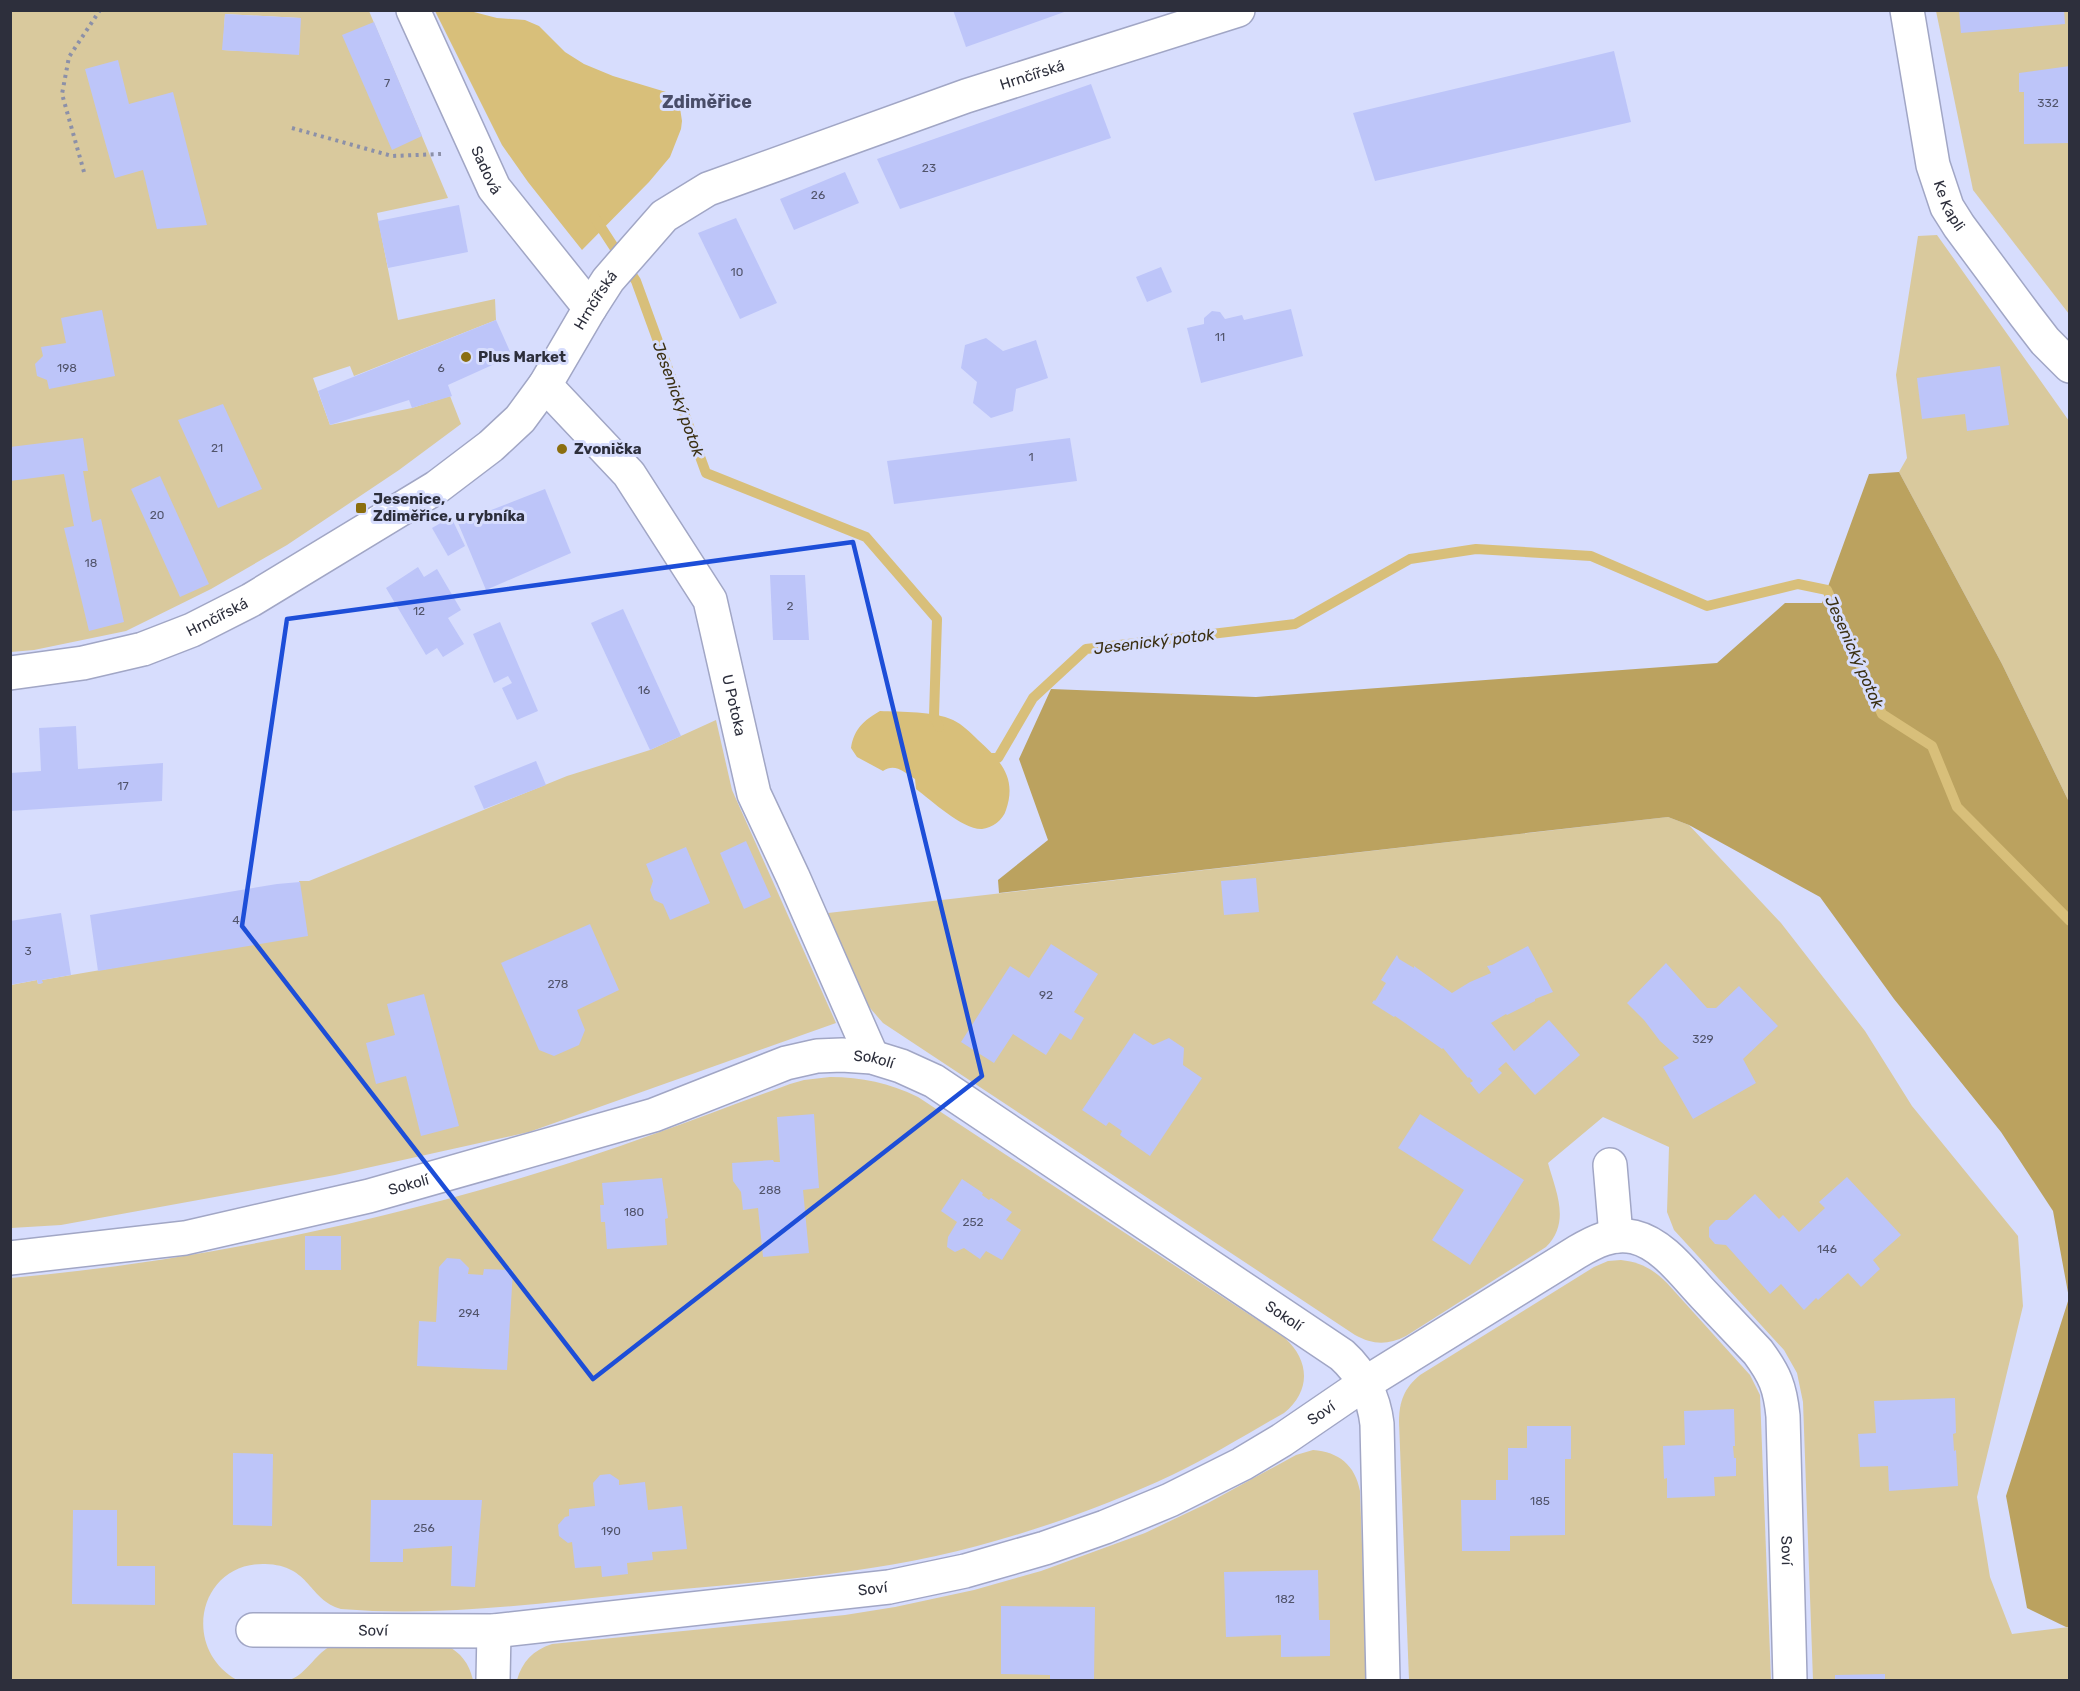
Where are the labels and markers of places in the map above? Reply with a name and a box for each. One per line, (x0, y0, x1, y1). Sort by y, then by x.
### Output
place label: Plus Market (478, 348, 566, 366)
marker: Plus Market (459, 350, 473, 364)
place label: Zvonička (574, 440, 642, 458)
marker: Zvonička (555, 442, 569, 456)
place label: Jesenice, Zdiměřice, u rybníka (373, 490, 525, 525)
marker: Jesenice, Zdiměřice, u rybníka (354, 501, 368, 515)

